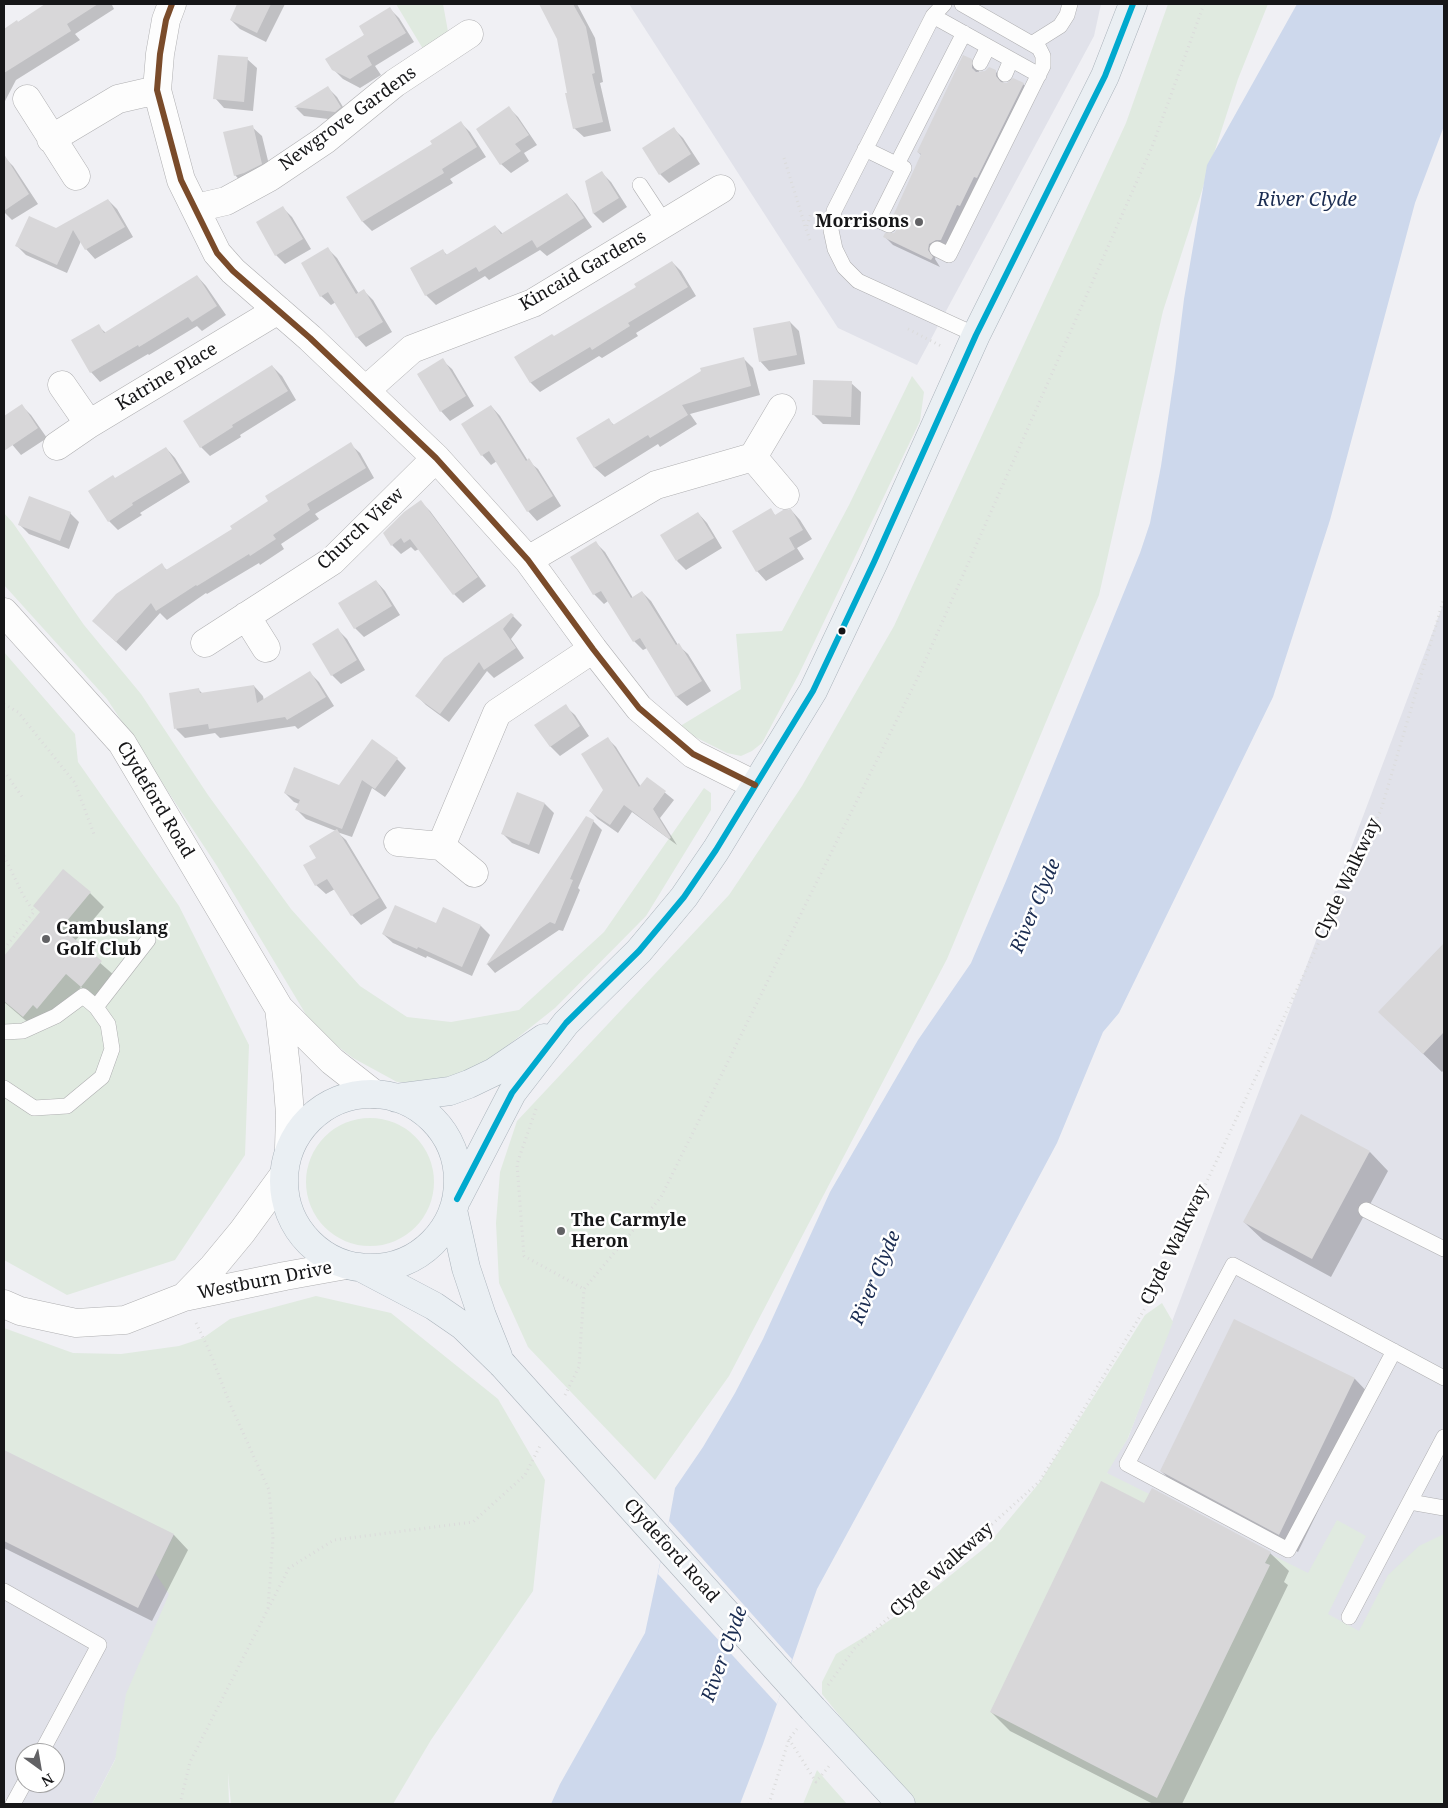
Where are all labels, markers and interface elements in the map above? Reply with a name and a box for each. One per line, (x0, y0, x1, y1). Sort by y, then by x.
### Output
street label: Newgrove Gardens (275, 62, 421, 176)
water label: River Clyde (1257, 190, 1357, 212)
place label: Morrisons (815, 211, 909, 233)
marker: Morrisons (913, 216, 925, 228)
street label: Kincaid Gardens (516, 226, 650, 316)
street label: Katrine Place (112, 338, 222, 416)
street label: Church View (313, 483, 409, 575)
unlabelled marker (837, 626, 847, 636)
street label: Clydeford Road (112, 738, 198, 862)
street label: Clyde Walkway (1310, 815, 1386, 943)
water label: River Clyde (1006, 856, 1066, 956)
place label: Cambuslang Golf Club (56, 918, 168, 961)
marker: Cambuslang Golf Club (40, 933, 52, 945)
street label: Clyde Walkway (1136, 1181, 1214, 1309)
place label: The Carmyle Heron (571, 1210, 686, 1252)
marker: The Carmyle Heron (555, 1225, 567, 1237)
water label: River Clyde (846, 1228, 906, 1328)
street label: Westburn Drive (196, 1257, 334, 1305)
street label: Clydeford Road (619, 1495, 723, 1607)
street label: Clyde Walkway (886, 1518, 998, 1622)
water label: River Clyde (697, 1603, 753, 1705)
north arrow (15, 1743, 65, 1793)
text: N (38, 1769, 57, 1791)

